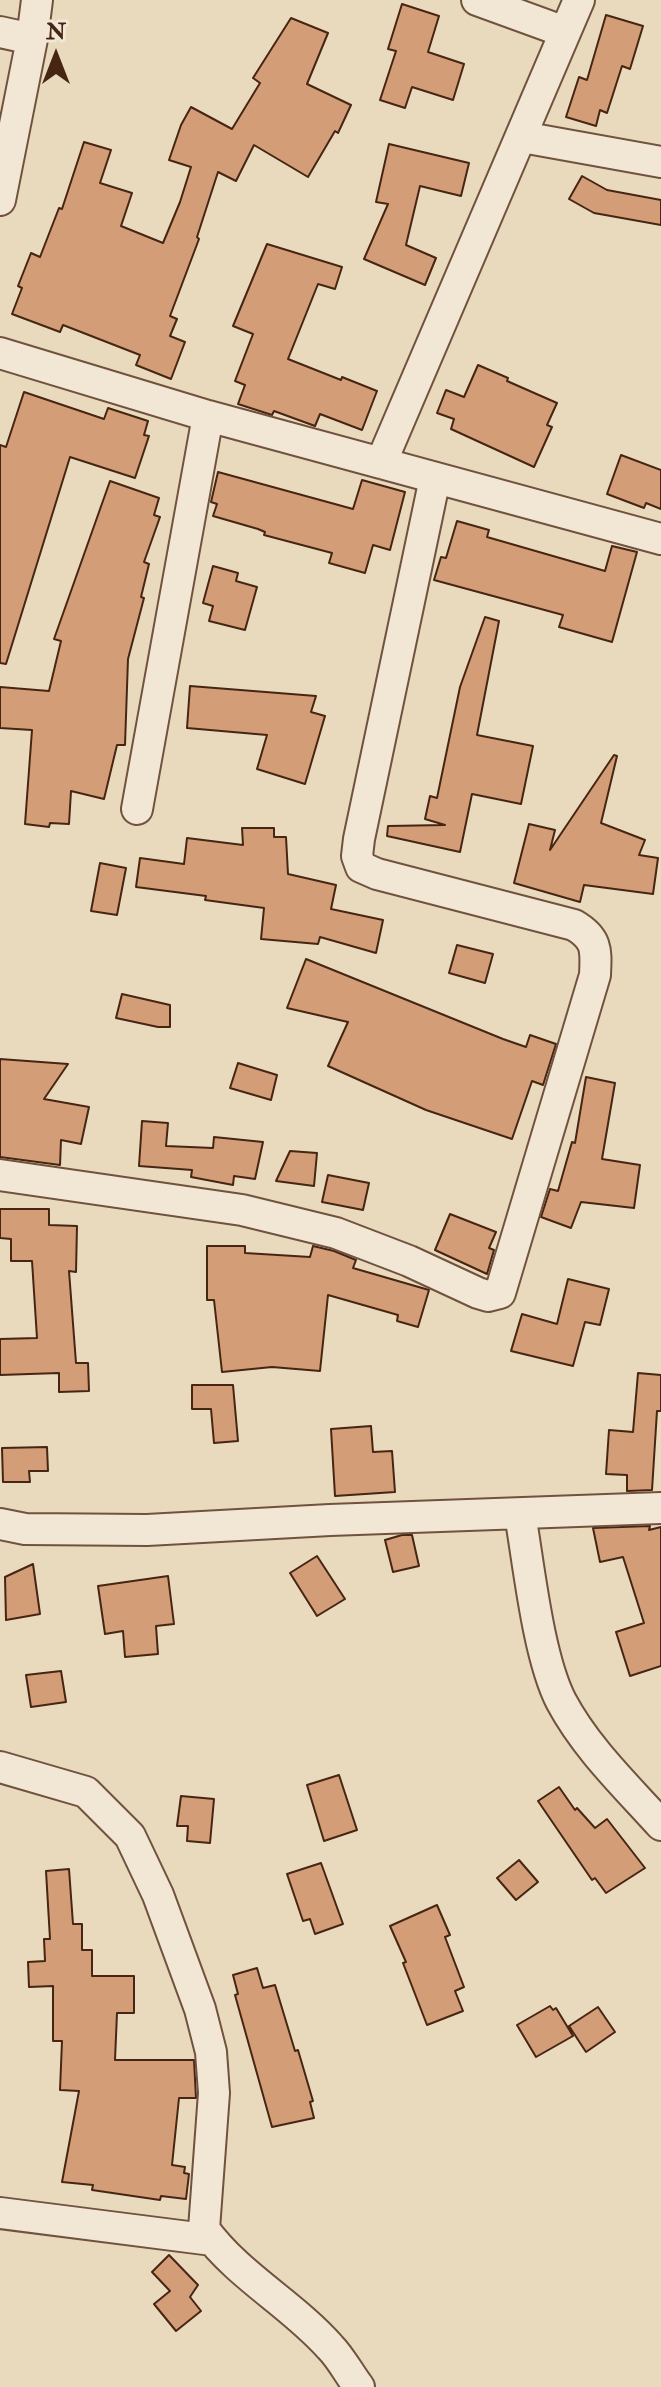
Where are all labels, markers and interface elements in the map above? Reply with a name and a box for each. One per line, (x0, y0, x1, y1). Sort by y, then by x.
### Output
north arrow (16, 16, 96, 96)
text: N (46, 18, 66, 46)

